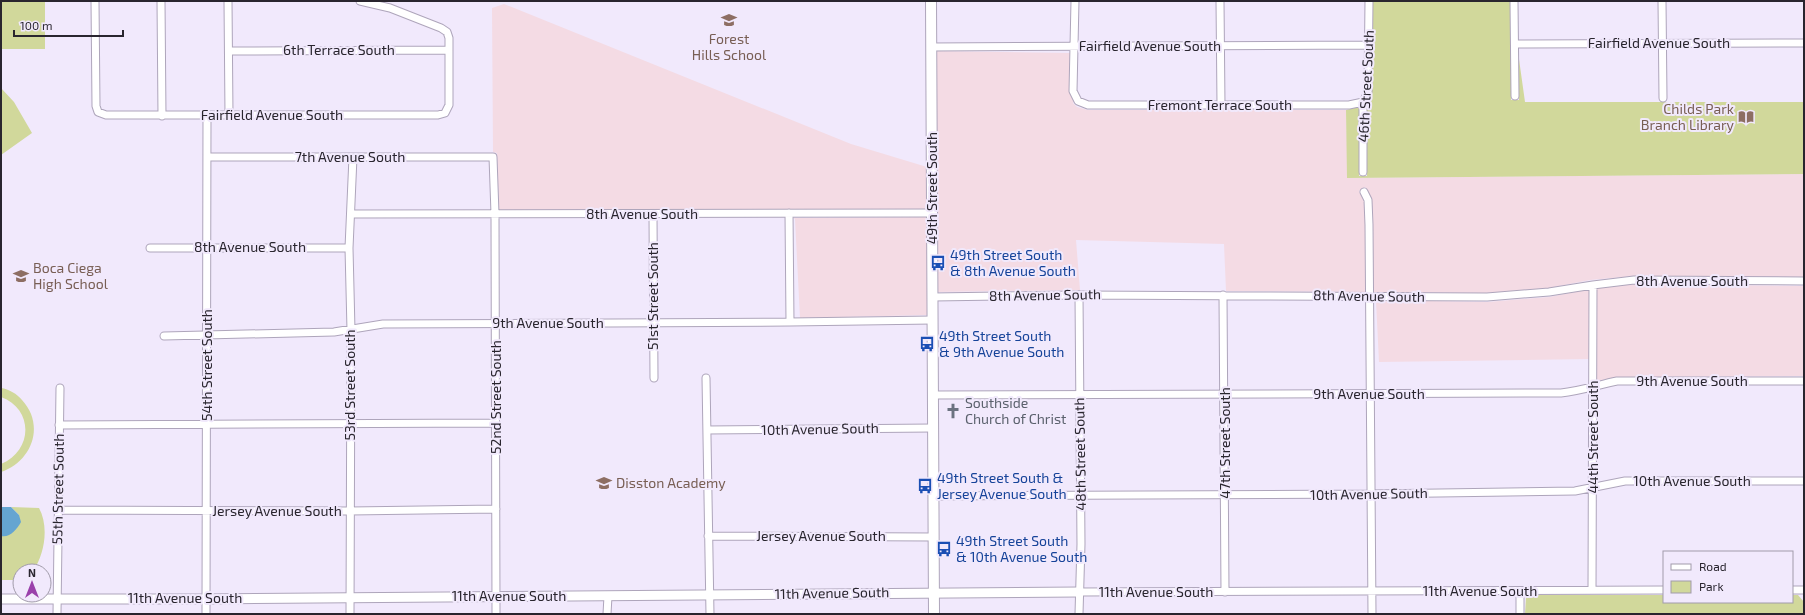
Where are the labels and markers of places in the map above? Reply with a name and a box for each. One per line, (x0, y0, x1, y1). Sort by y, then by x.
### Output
school or university icon: Forest Hills School (720, 11, 738, 29)
place label: Forest Hills School (692, 30, 767, 63)
place label: Childs Park Branch Library (1641, 100, 1735, 133)
library icon: Childs Park Branch Library (1737, 108, 1755, 126)
place label: 49th Street South & 8th Avenue South (950, 246, 1076, 279)
bus stop icon: 49th Street South & 8th Avenue South (929, 254, 947, 272)
place label: Boca Ciega High School (33, 259, 109, 292)
school or university icon: Boca Ciega High School (12, 267, 30, 285)
place label: 49th Street South & 9th Avenue South (939, 327, 1064, 360)
bus stop icon: 49th Street South & 9th Avenue South (918, 335, 936, 353)
place label: Southside Church of Christ (965, 394, 1066, 427)
church icon: Southside Church of Christ (944, 402, 962, 420)
place label: 49th Street South & Jersey Avenue South (937, 469, 1067, 502)
school or university icon: Disston Academy (595, 474, 613, 492)
place label: Disston Academy (616, 474, 726, 491)
bus stop icon: 49th Street South & Jersey Avenue South (916, 477, 934, 495)
place label: 49th Street South & 10th Avenue South (956, 532, 1088, 565)
bus stop icon: 49th Street South & 10th Avenue South (935, 540, 953, 558)

